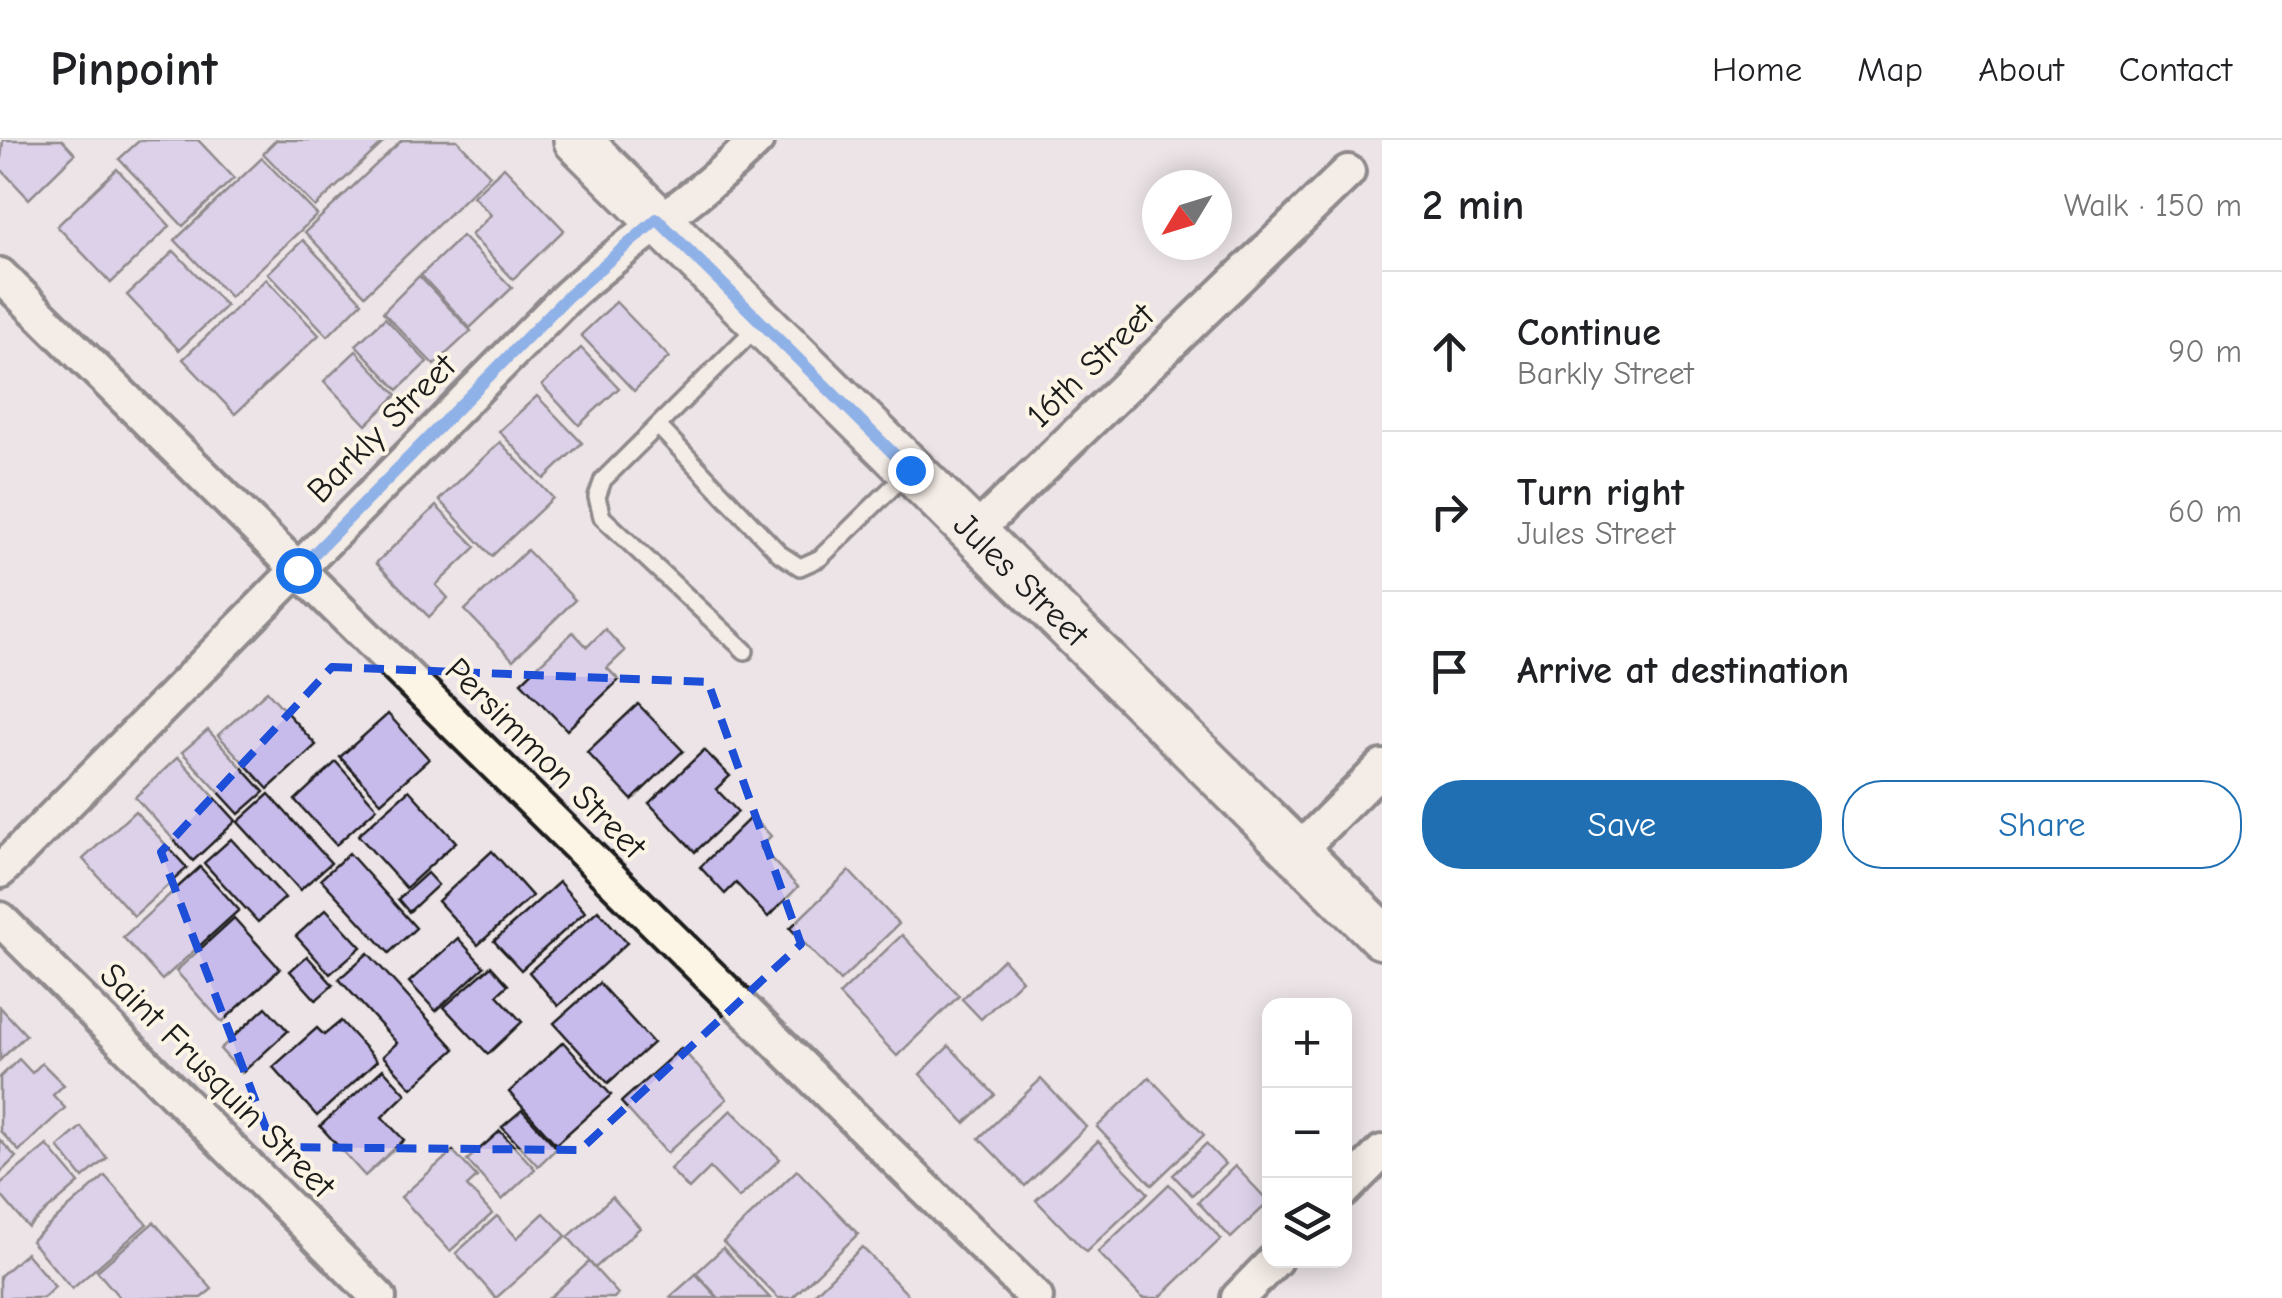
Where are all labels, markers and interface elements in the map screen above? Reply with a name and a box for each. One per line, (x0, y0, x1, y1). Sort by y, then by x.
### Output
text: Pinpoint (50, 42, 218, 97)
text: Home (1712, 49, 1802, 90)
text: Map (1857, 49, 1923, 90)
text: About (1978, 49, 2064, 90)
text: Contact (2119, 49, 2232, 90)
north arrow (1142, 170, 1232, 260)
text: 2 min (1422, 181, 1524, 230)
text: Walk · 150 m (2064, 187, 2242, 224)
street label: 16th Street (1018, 294, 1163, 436)
text: Continue (1517, 311, 1661, 355)
icon: ahead (1422, 324, 1477, 379)
text: 90 m (2168, 333, 2242, 370)
street label: Barkly Street (299, 345, 465, 511)
text: Barkly Street (1517, 355, 1694, 392)
route end (888, 448, 934, 494)
text: Turn right (1517, 471, 1684, 515)
icon: right (1422, 484, 1477, 539)
text: 60 m (2168, 493, 2242, 530)
street label: Jules Street (945, 504, 1098, 656)
text: Jules Street (1517, 515, 1675, 552)
route start (276, 548, 322, 594)
icon: arrive (1422, 644, 1477, 699)
street label: Persimmon Street (437, 649, 655, 868)
text: Arrive at destination (1517, 649, 1849, 693)
button: Save (1422, 780, 1822, 869)
button: Share (1842, 780, 2242, 869)
street label: Saint Frusquin Street (92, 954, 344, 1207)
map controls (1262, 998, 1352, 1268)
button: + (1262, 998, 1352, 1088)
button: − (1262, 1088, 1352, 1178)
button: layers (1262, 1178, 1352, 1268)

